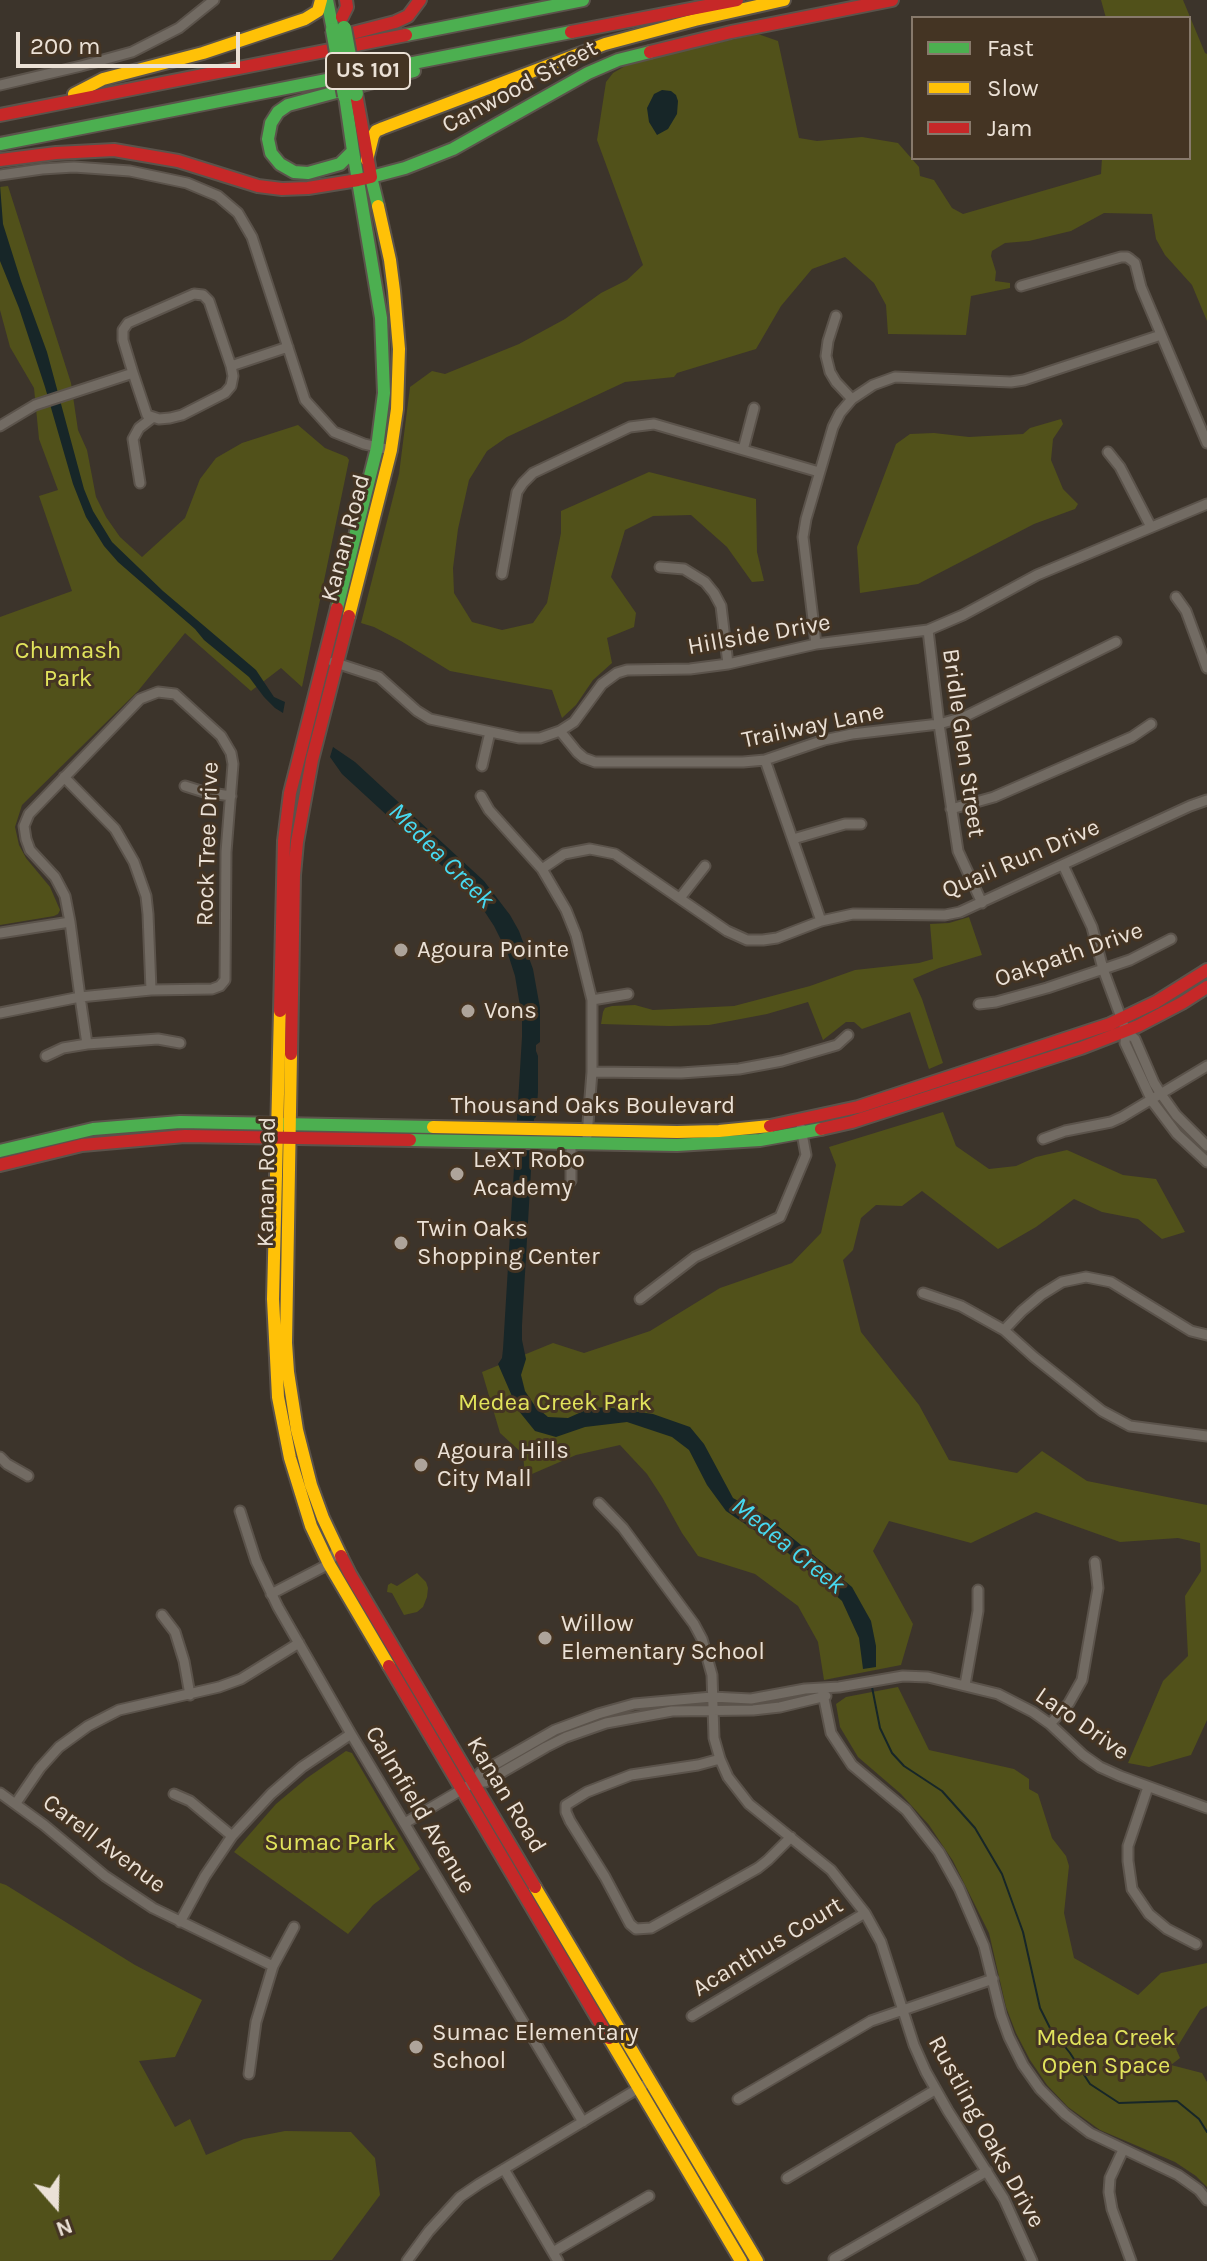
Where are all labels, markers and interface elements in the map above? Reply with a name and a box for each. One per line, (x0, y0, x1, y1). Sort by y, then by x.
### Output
scale bar (20, 16, 244, 66)
legend (911, 16, 1191, 160)
text: 200 m (30, 32, 101, 60)
street label: Canwood Street (437, 34, 603, 140)
text: Fast (987, 34, 1034, 62)
road number: US 101 (326, 53, 410, 89)
text: Slow (987, 74, 1039, 102)
text: Jam (987, 114, 1032, 142)
street label: Kanan Road (315, 471, 377, 605)
street label: Hillside Drive (685, 608, 833, 662)
park label: Chumash Park (15, 637, 121, 693)
street label: Bridle Glen Street (935, 647, 991, 839)
street label: Trailway Lane (739, 697, 887, 755)
street label: Rock Tree Drive (191, 761, 225, 927)
water label: Medea Creek (382, 797, 500, 915)
street label: Quail Run Drive (938, 813, 1104, 905)
street label: Oakpath Drive (991, 916, 1147, 994)
place label: Agoura Pointe (417, 936, 569, 964)
marker: Agoura Pointe (392, 941, 410, 959)
place label: Vons (484, 997, 537, 1025)
marker: Vons (459, 1002, 477, 1020)
street label: Thousand Oaks Boulevard (451, 1092, 735, 1120)
street label: Kanan Road (251, 1116, 283, 1248)
place label: LeXT Robo Academy (473, 1146, 585, 1202)
marker: LeXT Robo Academy (448, 1165, 466, 1183)
place label: Twin Oaks Shopping Center (417, 1215, 600, 1271)
marker: Twin Oaks Shopping Center (392, 1234, 410, 1252)
park label: Medea Creek Park (458, 1389, 652, 1417)
place label: Agoura Hills City Mall (437, 1437, 569, 1493)
marker: Agoura Hills City Mall (412, 1456, 430, 1474)
water label: Medea Creek (725, 1491, 851, 1601)
place label: Willow Elementary School (561, 1610, 765, 1666)
marker: Willow Elementary School (536, 1629, 554, 1647)
street label: Laro Drive (1030, 1681, 1134, 1767)
street label: Calmfield Avenue (359, 1721, 481, 1899)
street label: Kanan Road (460, 1731, 552, 1859)
street label: Carell Avenue (37, 1788, 171, 1900)
park label: Sumac Park (264, 1829, 396, 1857)
street label: Acanthus Court (688, 1891, 848, 2003)
place label: Sumac Elementary School (432, 2019, 639, 2075)
park label: Medea Creek Open Space (1036, 2024, 1176, 2080)
street label: Rustling Oaks Drive (921, 2031, 1051, 2233)
marker: Sumac Elementary School (407, 2038, 425, 2056)
north arrow (16, 2165, 96, 2245)
text: N (52, 2213, 76, 2242)

